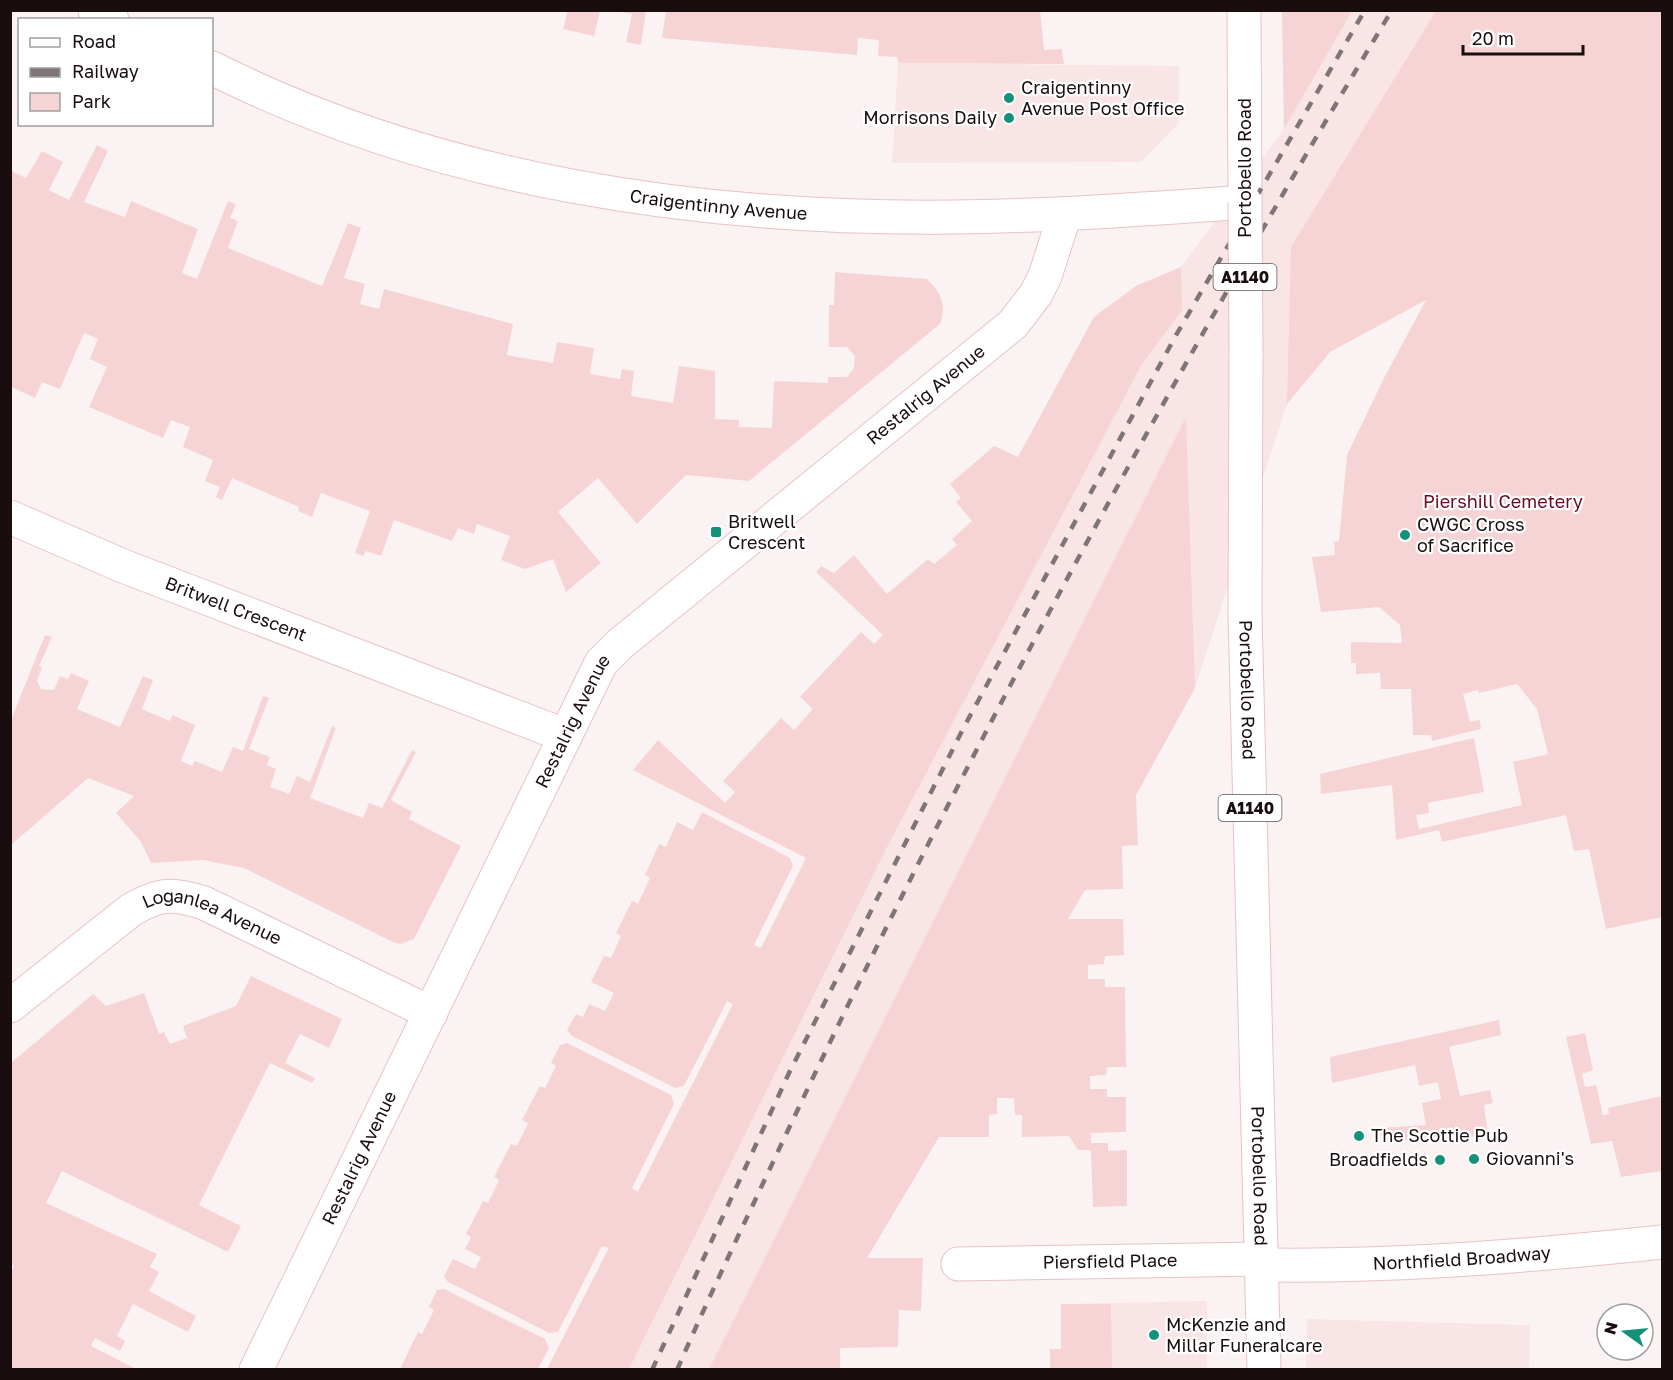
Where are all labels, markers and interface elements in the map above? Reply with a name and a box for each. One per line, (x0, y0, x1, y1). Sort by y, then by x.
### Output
legend (18, 18, 213, 126)
scale bar (1463, 18, 1583, 56)
text: 20 m (1472, 27, 1514, 49)
text: Road (72, 30, 116, 52)
text: Railway (72, 60, 139, 82)
place label: Craigentinny Avenue Post Office (1021, 76, 1184, 119)
text: Park (72, 90, 111, 112)
marker: Craigentinny Avenue Post Office (1002, 91, 1016, 105)
street label: Portobello Road (1233, 98, 1255, 238)
place label: Morrisons Daily (863, 106, 997, 128)
marker: Morrisons Daily (1002, 111, 1016, 125)
street label: Craigentinny Avenue (628, 184, 808, 224)
road number: A1140 (1214, 264, 1276, 290)
street label: Restalrig Avenue (862, 339, 989, 449)
park label: Piershill Cemetery (1423, 490, 1583, 512)
place label: Britwell Crescent (728, 510, 805, 553)
place label: CWGC Cross of Sacrifice (1417, 513, 1525, 556)
marker: Britwell Crescent (709, 525, 723, 539)
marker: CWGC Cross of Sacrifice (1398, 528, 1412, 542)
street label: Britwell Crescent (162, 571, 310, 645)
street label: Portobello Road (1235, 620, 1261, 760)
street label: Restalrig Avenue (530, 649, 614, 791)
road number: A1140 (1218, 795, 1282, 821)
street label: Loganlea Avenue (139, 884, 285, 949)
street label: Restalrig Avenue (317, 1087, 401, 1228)
street label: Portobello Road (1247, 1105, 1273, 1246)
place label: The Scottie Pub (1371, 1124, 1508, 1146)
marker: The Scottie Pub (1352, 1129, 1366, 1143)
place label: Giovanni's (1486, 1147, 1574, 1169)
place label: Broadfields (1329, 1148, 1428, 1170)
marker: Giovanni's (1467, 1152, 1481, 1166)
marker: Broadfields (1433, 1153, 1447, 1167)
street label: Northfield Broadway (1372, 1241, 1552, 1274)
street label: Piersfield Place (1042, 1248, 1177, 1273)
north arrow (1595, 1302, 1655, 1362)
place label: McKenzie and Millar Funeralcare (1166, 1313, 1322, 1356)
text: N (1599, 1320, 1622, 1337)
marker: McKenzie and Millar Funeralcare (1147, 1328, 1161, 1342)

